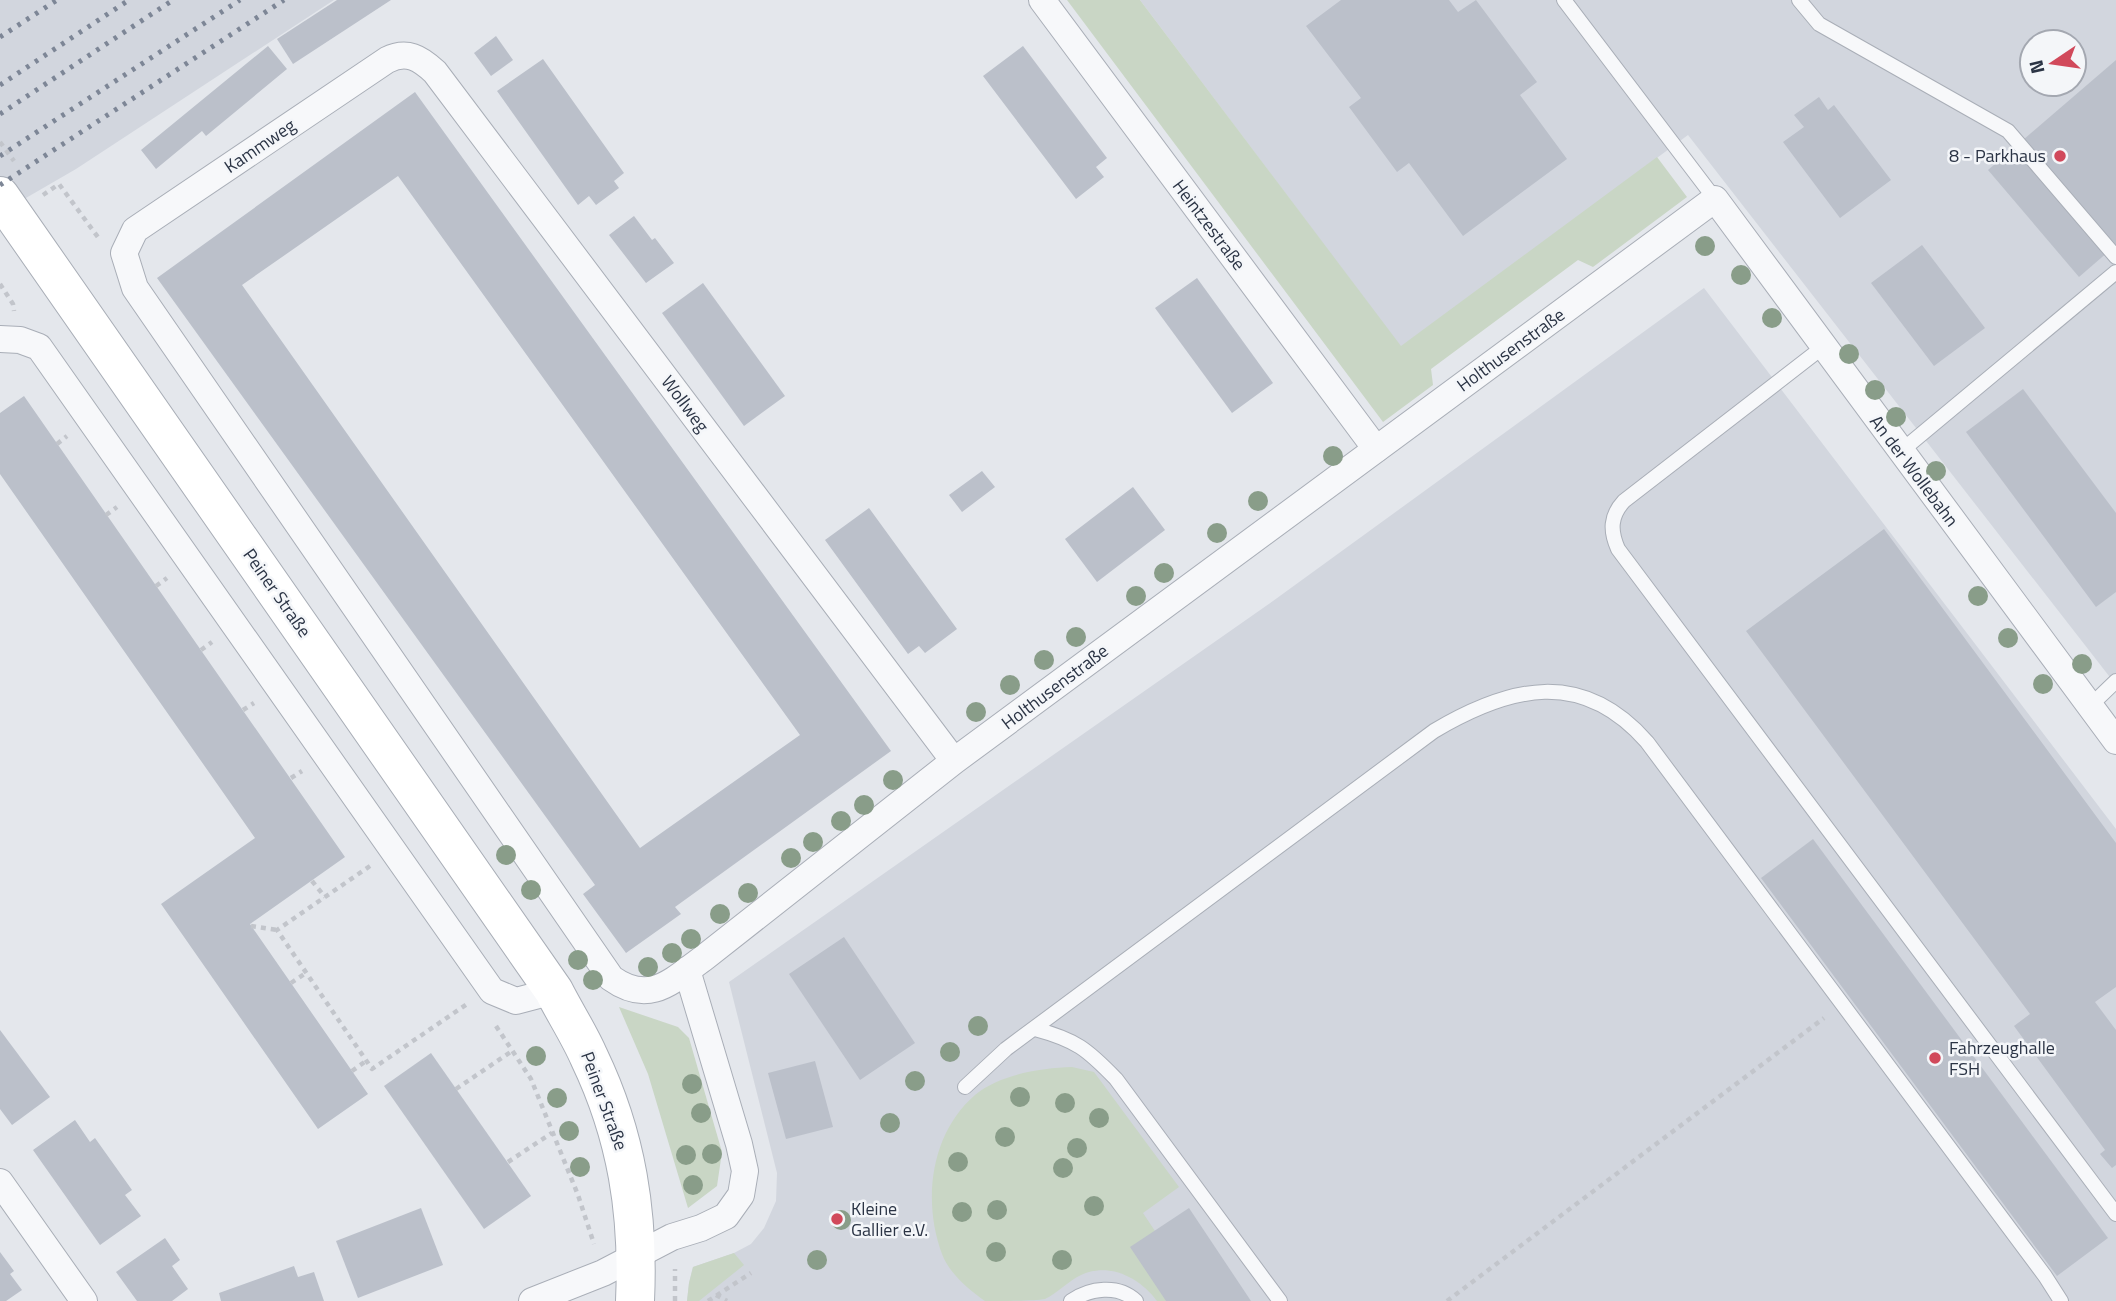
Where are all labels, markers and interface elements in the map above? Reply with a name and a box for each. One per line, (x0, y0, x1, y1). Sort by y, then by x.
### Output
north arrow (2018, 28, 2088, 98)
text: N (2020, 57, 2052, 77)
street label: Kammweg (218, 112, 301, 179)
place label: 8 - Parkhaus (1949, 142, 2046, 169)
marker: 8 - Parkhaus (2052, 148, 2068, 164)
street label: Heintzestraße (1166, 174, 1253, 276)
street label: Holthusenstraße (1451, 301, 1570, 398)
street label: Wollweg (655, 369, 716, 438)
street label: An der Wollebahn (1863, 409, 1965, 532)
street label: Peiner Straße (237, 543, 318, 643)
street label: Holthusenstraße (996, 637, 1114, 736)
place label: Fahrzeughalle FSH (1949, 1034, 2055, 1082)
street label: Peiner Straße (574, 1048, 635, 1154)
marker: Fahrzeughalle FSH (1927, 1050, 1943, 1066)
place label: Kleine Gallier e.V. (851, 1195, 928, 1243)
marker: Kleine Gallier e.V. (829, 1211, 845, 1227)

